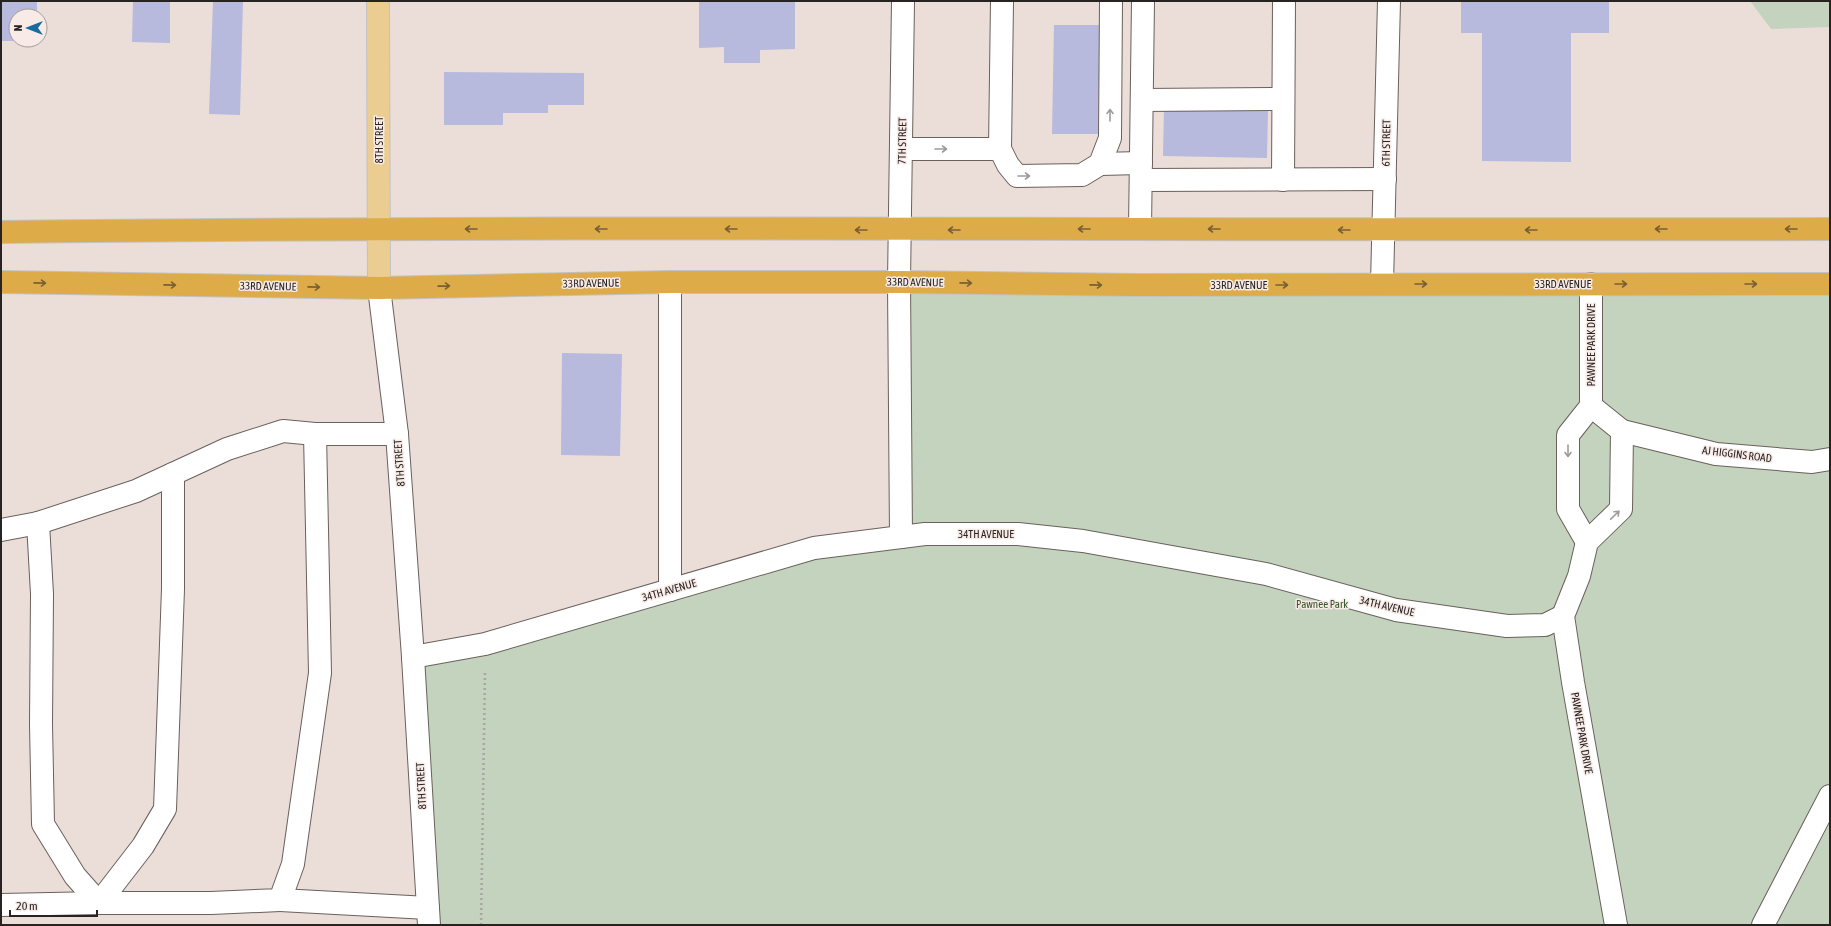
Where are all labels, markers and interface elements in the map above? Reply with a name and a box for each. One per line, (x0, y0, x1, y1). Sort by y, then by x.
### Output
north arrow (8, 8, 48, 48)
text: N (12, 25, 24, 31)
one-way arrow (1107, 109, 1114, 122)
street label: 8TH STREET (373, 116, 385, 164)
street label: 7TH STREET (896, 117, 908, 165)
street label: 6TH STREET (1380, 119, 1392, 167)
one-way arrow (934, 145, 947, 153)
one-way arrow (1017, 172, 1030, 180)
one-way arrow (465, 225, 478, 233)
one-way arrow (595, 225, 608, 233)
one-way arrow (725, 225, 738, 233)
one-way arrow (1078, 225, 1091, 233)
one-way arrow (1208, 225, 1221, 233)
one-way arrow (1655, 225, 1668, 233)
one-way arrow (1785, 225, 1798, 233)
one-way arrow (855, 226, 868, 234)
one-way arrow (948, 226, 961, 234)
one-way arrow (1338, 226, 1351, 234)
one-way arrow (1525, 226, 1538, 234)
street label: 33RD AVENUE (887, 276, 944, 288)
street label: 33RD AVENUE (563, 277, 620, 289)
street label: 33RD AVENUE (1535, 278, 1592, 290)
one-way arrow (33, 279, 46, 287)
one-way arrow (959, 279, 972, 287)
street label: 33RD AVENUE (1211, 279, 1268, 291)
street label: 33RD AVENUE (240, 280, 297, 292)
one-way arrow (1414, 280, 1427, 288)
one-way arrow (1614, 280, 1627, 288)
one-way arrow (1744, 280, 1757, 288)
one-way arrow (163, 281, 176, 289)
one-way arrow (1089, 281, 1102, 289)
one-way arrow (1275, 281, 1288, 289)
one-way arrow (307, 283, 320, 291)
one-way arrow (437, 283, 450, 290)
street label: PAWNEE PARK DRIVE (1585, 303, 1597, 386)
street label: 8TH STREET (391, 439, 407, 487)
one-way arrow (1564, 444, 1572, 457)
street label: AJ HIGGINS ROAD (1701, 444, 1773, 464)
one-way arrow (1610, 511, 1620, 520)
street label: 34TH AVENUE (958, 528, 1014, 540)
street label: 34TH AVENUE (640, 576, 698, 603)
street label: 34TH AVENUE (1358, 594, 1416, 618)
park label: Pawnee Park (1296, 598, 1348, 610)
street label: PAWNEE PARK DRIVE (1569, 691, 1595, 775)
street label: 8TH STREET (414, 762, 428, 810)
scale bar (10, 892, 97, 918)
text: 20 m (16, 899, 38, 913)

